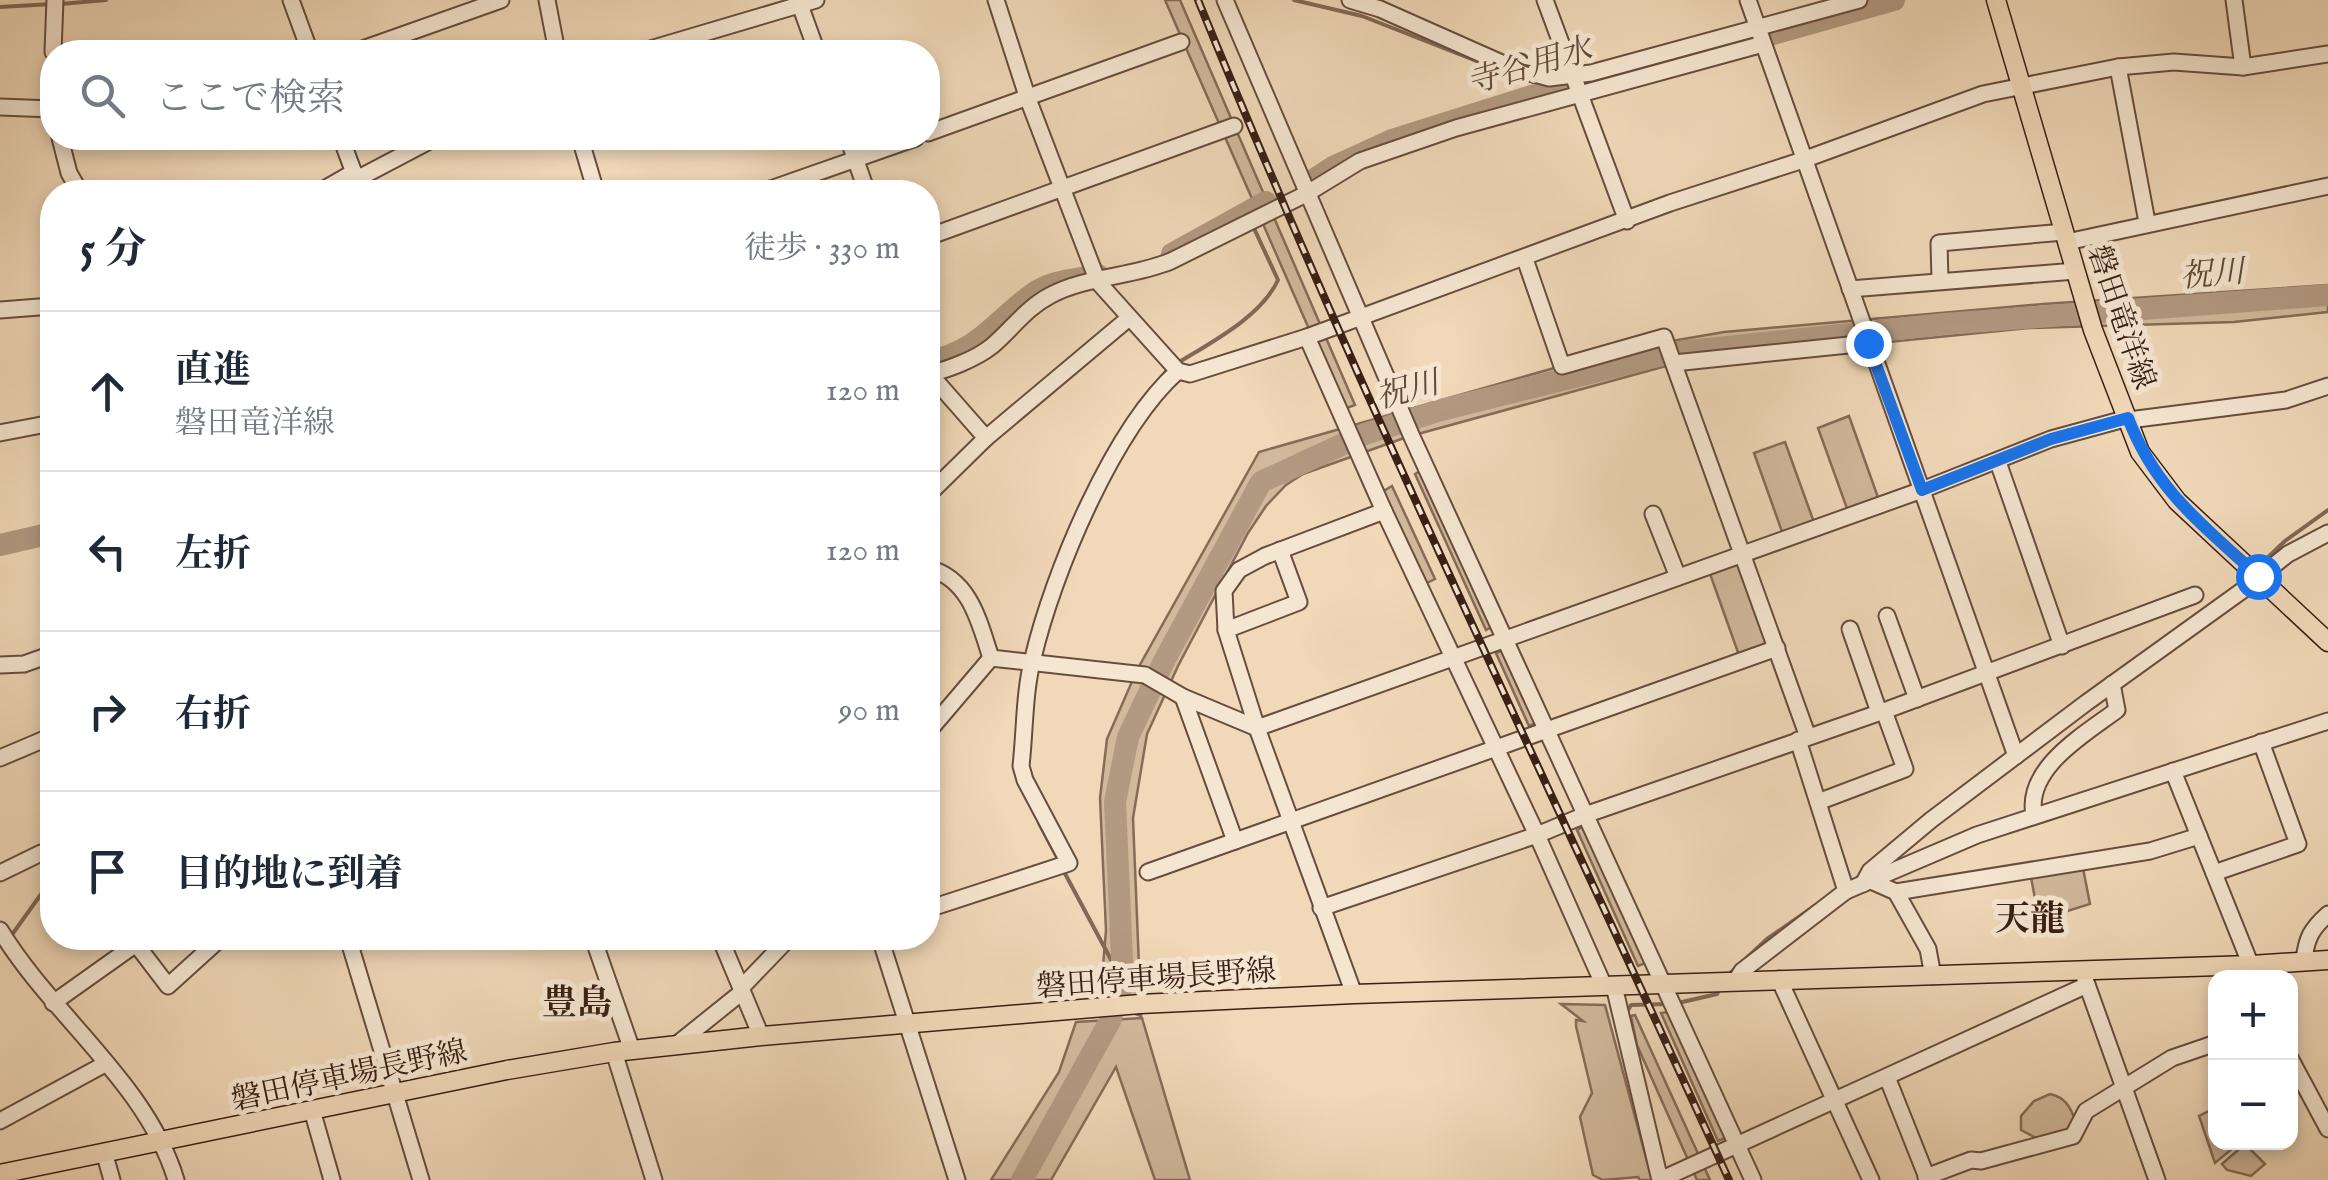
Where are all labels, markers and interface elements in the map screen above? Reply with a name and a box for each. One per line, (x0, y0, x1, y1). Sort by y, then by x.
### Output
water label: 寺谷用水 (1463, 29, 1600, 105)
search box (40, 40, 940, 150)
icon: search (75, 68, 130, 123)
text: ここで検索 (155, 76, 345, 124)
text: 5 分 (80, 224, 146, 277)
text: 徒歩 · 330 m (744, 229, 900, 270)
street label: 磐田竜洋線 (2078, 241, 2162, 395)
water label: 祝川 (2179, 252, 2249, 299)
route end (1846, 321, 1892, 367)
text: 直進 (175, 348, 251, 396)
water label: 祝川 (1371, 363, 1447, 420)
icon: ahead (80, 364, 135, 419)
text: 120 m (826, 371, 900, 412)
text: 磐田竜洋線 (175, 404, 335, 445)
icon: left (80, 524, 135, 579)
text: 120 m (826, 531, 900, 572)
text: 左折 (175, 532, 251, 580)
route start (2236, 554, 2282, 600)
icon: right (80, 684, 135, 739)
text: 90 m (839, 691, 900, 732)
text: 右折 (175, 692, 251, 740)
icon: arrive (80, 844, 135, 899)
text: 目的地に到着 (175, 852, 403, 900)
district label: 天龍 (1995, 898, 2065, 943)
street label: 磐田停車場長野線 (1035, 953, 1277, 1007)
map controls (2208, 970, 2298, 1150)
button: + (2208, 970, 2298, 1060)
district label: 豊島 (542, 982, 612, 1027)
street label: 磐田停車場長野線 (228, 1033, 471, 1120)
button: − (2208, 1060, 2298, 1150)

